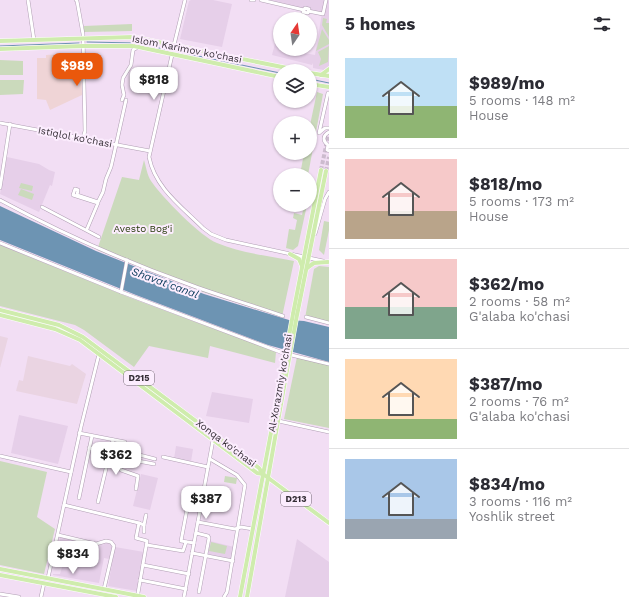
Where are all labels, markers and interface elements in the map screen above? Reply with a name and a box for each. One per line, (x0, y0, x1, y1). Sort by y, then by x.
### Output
north arrow (273, 12, 317, 56)
map controls (273, 12, 317, 212)
icon: filters (591, 13, 613, 35)
text: 5 homes (345, 14, 415, 34)
street label: Islom Karimov ko'chasi (131, 33, 243, 65)
pin: $989 (53, 53, 101, 87)
text: $989 (61, 58, 93, 73)
button: layers (273, 64, 317, 108)
pin: $818 (130, 67, 178, 101)
text: $818 (139, 72, 169, 87)
text: $989/mo (469, 73, 545, 93)
icon: home (377, 74, 425, 122)
text: 5 rooms · 148 m² (469, 93, 575, 108)
text: House (469, 108, 509, 123)
button: + (273, 116, 317, 160)
street label: Istiqlol ko'chasi (37, 124, 113, 150)
button: − (273, 168, 317, 212)
text: $818/mo (469, 174, 542, 194)
icon: home (377, 175, 425, 223)
text: 5 rooms · 173 m² (469, 194, 574, 209)
text: House (469, 209, 509, 224)
park label: Avesto Bog'i (113, 223, 173, 234)
water label: Shavat canal (130, 265, 201, 301)
text: $362/mo (469, 274, 544, 294)
icon: home (377, 275, 425, 323)
text: 2 rooms · 58 m² (469, 294, 570, 309)
text: G'alaba ko'chasi (469, 309, 570, 324)
street label: Al-Xorazmiy ko’chasi (266, 333, 294, 433)
road number: D215 (124, 371, 154, 385)
text: $387/mo (469, 374, 542, 394)
icon: home (377, 375, 425, 423)
text: 2 rooms · 76 m² (469, 394, 569, 409)
text: G'alaba ko'chasi (469, 409, 570, 424)
street label: Xonqa ko'chasi (194, 417, 258, 469)
pin: $362 (92, 442, 140, 476)
text: $362 (100, 447, 132, 462)
text: $834/mo (469, 474, 545, 494)
icon: home (377, 475, 425, 523)
pin: $387 (182, 486, 230, 520)
text: $387 (190, 491, 222, 506)
road number: D213 (281, 492, 311, 506)
text: 3 rooms · 116 m² (469, 494, 572, 509)
text: Yoshlik street (469, 509, 555, 524)
pin: $834 (49, 541, 97, 575)
text: $834 (57, 546, 89, 561)

